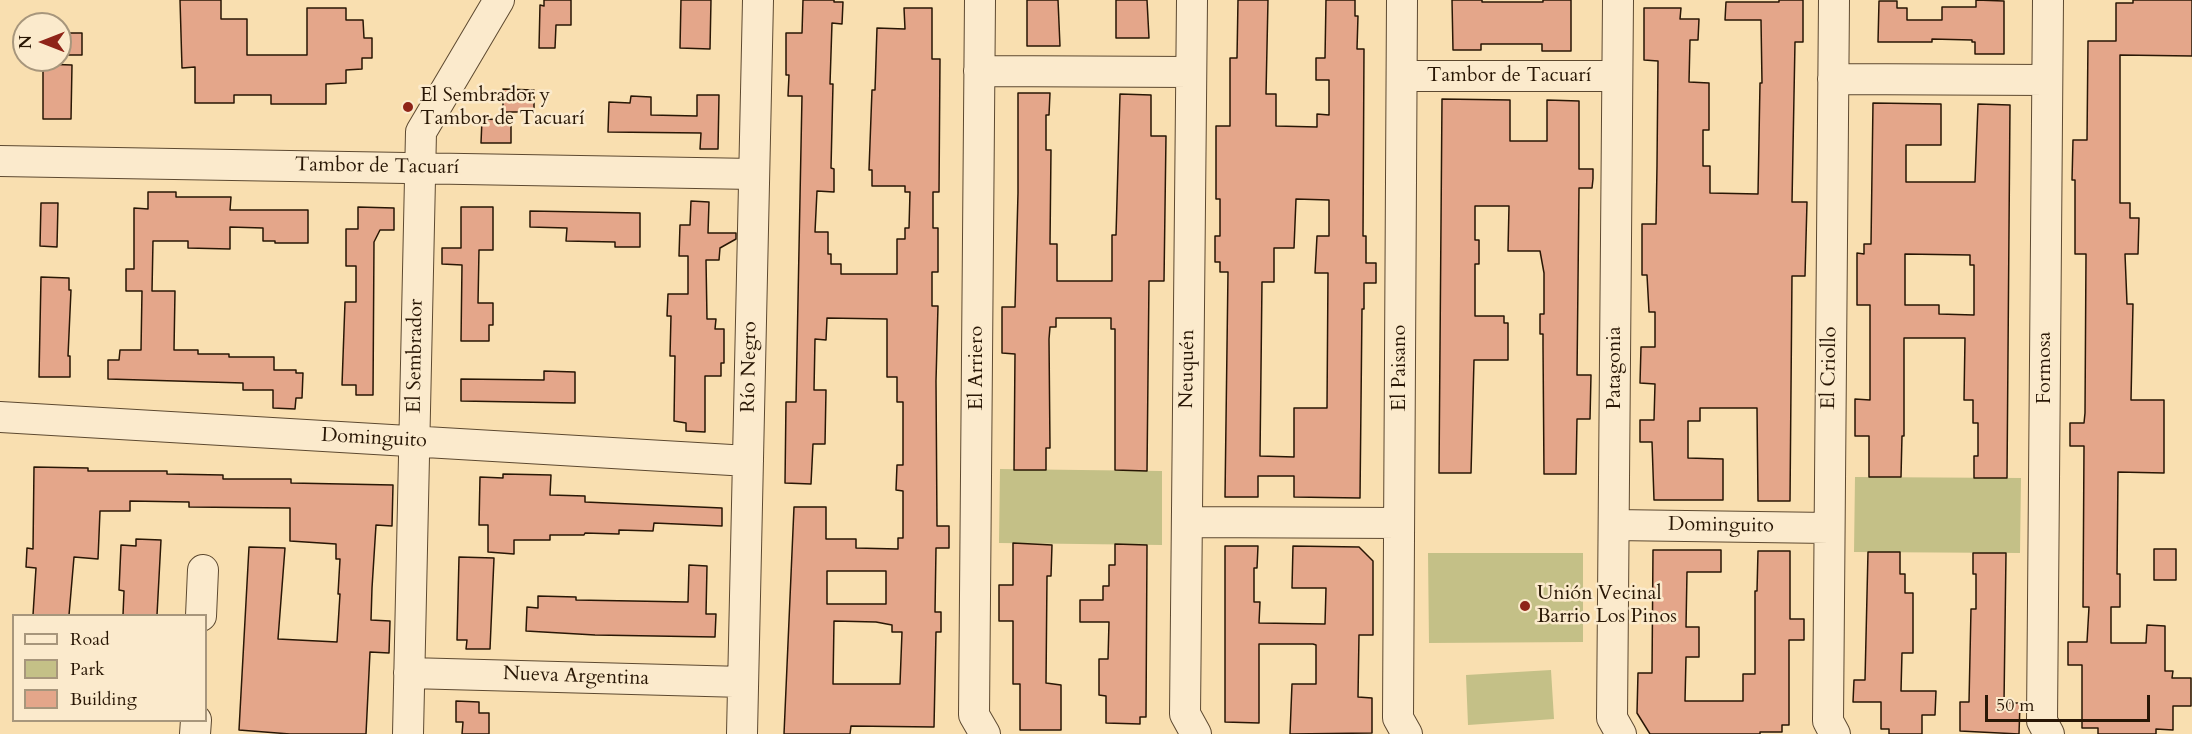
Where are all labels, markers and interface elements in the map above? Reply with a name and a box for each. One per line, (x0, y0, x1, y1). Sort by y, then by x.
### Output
north arrow (12, 12, 72, 72)
text: N (15, 35, 37, 49)
street label: Tambor de Tacuarí (1427, 64, 1591, 88)
place label: El Sembrador y Tambor de Tacuarí (420, 84, 585, 131)
marker: El Sembrador y Tambor de Tacuarí (401, 100, 415, 114)
street label: Tambor de Tacuarí (295, 154, 459, 180)
street label: El Sembrador (403, 299, 429, 413)
street label: Río Negro (737, 321, 763, 413)
street label: El Paisano (1388, 325, 1412, 411)
street label: El Arriero (965, 326, 989, 410)
street label: Patagonia (1603, 326, 1627, 410)
street label: El Criollo (1817, 326, 1843, 410)
street label: Neuquén (1175, 329, 1201, 409)
street label: Formosa (2033, 332, 2057, 404)
street label: Dominguito (320, 424, 428, 454)
street label: Dominguito (1668, 513, 1774, 539)
place label: Unión Vecinal Barrio Los Pinos (1537, 582, 1677, 629)
marker: Unión Vecinal Barrio Los Pinos (1518, 599, 1532, 613)
legend (12, 614, 207, 722)
text: Road (70, 627, 110, 652)
text: Park (70, 657, 105, 682)
street label: Nueva Argentina (502, 662, 650, 692)
scale bar (1988, 683, 2153, 721)
text: Building (70, 687, 137, 712)
text: 50 m (1996, 693, 2035, 718)

